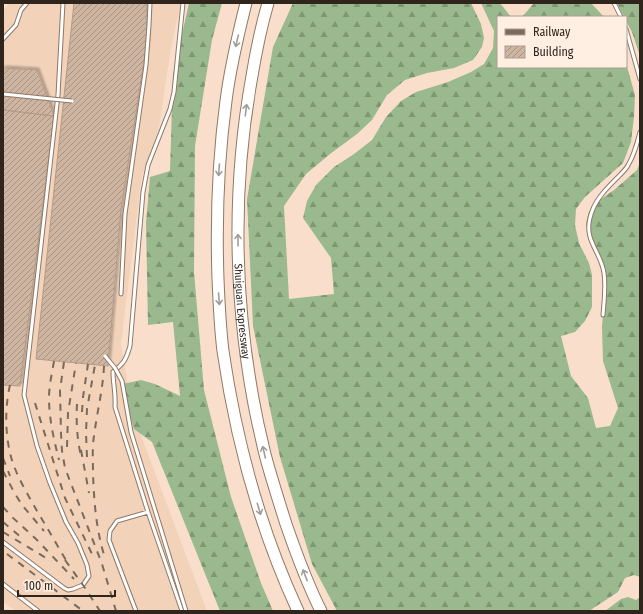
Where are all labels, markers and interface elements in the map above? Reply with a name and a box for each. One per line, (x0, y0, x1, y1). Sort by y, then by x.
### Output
legend (497, 16, 627, 68)
text: Railway (533, 25, 571, 39)
one-way arrow (233, 34, 240, 47)
text: Building (533, 45, 574, 59)
one-way arrow (242, 104, 250, 117)
one-way arrow (215, 163, 222, 176)
one-way arrow (234, 234, 242, 247)
street label: Shuiguan Expressway (232, 263, 253, 360)
one-way arrow (216, 292, 223, 305)
one-way arrow (260, 446, 268, 459)
one-way arrow (256, 502, 263, 515)
one-way arrow (300, 570, 308, 582)
scale bar (18, 572, 115, 598)
text: 100 m (24, 579, 53, 593)

